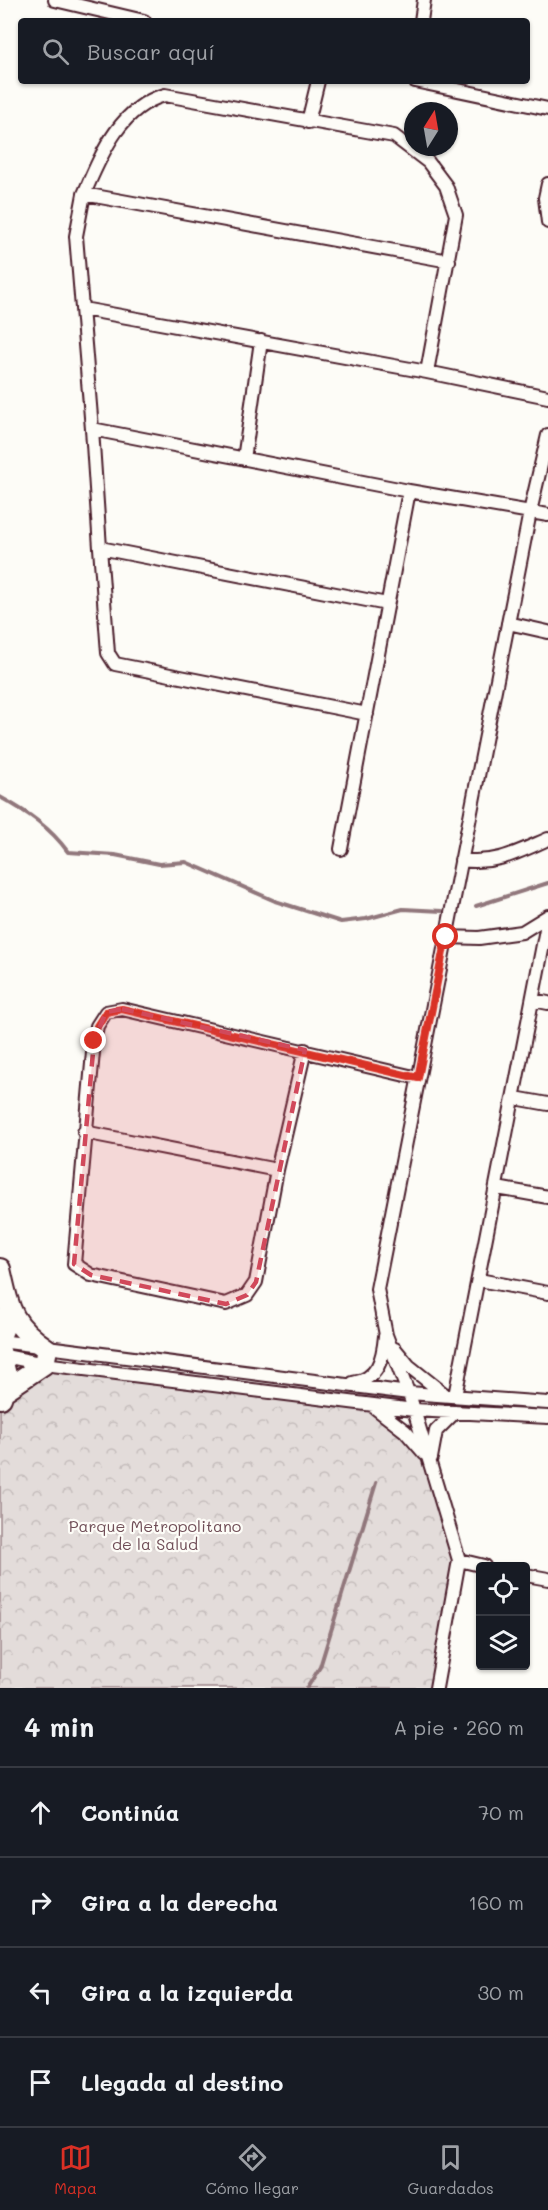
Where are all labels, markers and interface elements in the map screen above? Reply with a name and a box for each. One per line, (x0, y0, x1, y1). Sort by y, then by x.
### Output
search box (18, 18, 530, 84)
icon: search (39, 35, 72, 68)
text: Buscar aquí (87, 37, 215, 66)
north arrow (404, 102, 458, 156)
route start (432, 923, 458, 949)
route end (80, 1027, 106, 1053)
park label: Parque Metropolitano de la Salud (69, 1515, 241, 1554)
map controls (476, 1562, 530, 1670)
button: locate (476, 1562, 530, 1616)
button: layers (476, 1616, 530, 1670)
text: 4 min (24, 1710, 94, 1744)
text: A pie · 260 m (394, 1714, 524, 1740)
icon: ahead (24, 1796, 57, 1829)
text: Continúa (81, 1798, 179, 1827)
text: 70 m (478, 1799, 524, 1825)
icon: right (24, 1886, 57, 1919)
text: Gira a la derecha (81, 1888, 278, 1917)
text: 160 m (468, 1889, 524, 1915)
icon: left (24, 1976, 57, 2009)
text: Gira a la izquierda (81, 1978, 293, 2007)
text: 30 m (478, 1979, 524, 2005)
icon: arrive (24, 2066, 57, 2099)
text: Llegada al destino (81, 2068, 283, 2097)
tab: Mapa (54, 2141, 97, 2198)
tab: Cómo llegar (205, 2141, 299, 2198)
tab: Guardados (408, 2141, 494, 2198)

